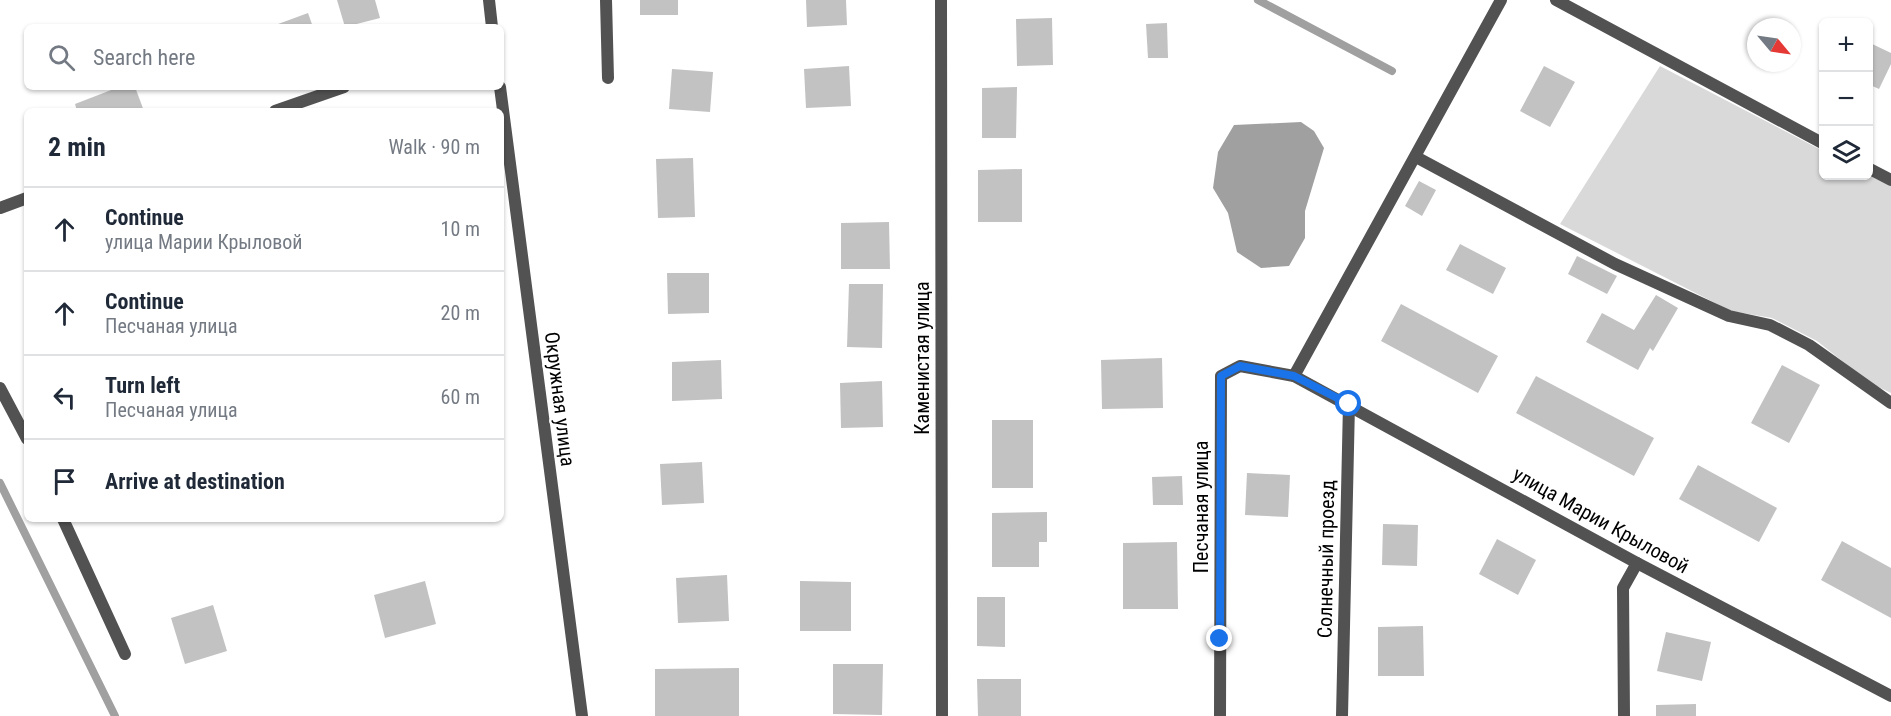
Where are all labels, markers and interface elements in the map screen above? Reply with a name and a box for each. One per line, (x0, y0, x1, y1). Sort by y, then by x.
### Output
north arrow (1747, 18, 1801, 72)
map controls (1819, 18, 1873, 180)
button: + (1819, 18, 1873, 72)
search box (24, 24, 504, 90)
icon: search (45, 41, 78, 74)
text: Search here (93, 45, 195, 70)
button: − (1819, 72, 1873, 126)
button: layers (1819, 126, 1873, 180)
text: 2 min (48, 132, 106, 162)
text: Walk · 90 m (388, 135, 480, 159)
text: Continue (105, 205, 184, 230)
icon: ahead (48, 213, 81, 246)
text: 10 m (441, 217, 480, 241)
text: улица Марии Крыловой (105, 230, 302, 254)
street label: Каменистая улица (910, 281, 934, 435)
text: Continue (105, 289, 184, 314)
icon: ahead (48, 297, 81, 330)
text: 20 m (441, 301, 480, 325)
text: Песчаная улица (105, 314, 238, 338)
street label: Окружная улица (540, 330, 580, 468)
text: Turn left (105, 373, 180, 398)
icon: left (48, 381, 81, 414)
text: 60 m (441, 385, 480, 409)
route start (1335, 390, 1361, 416)
text: Песчаная улица (105, 398, 238, 422)
street label: Песчаная улица (1189, 441, 1213, 573)
street label: улица Марии Крыловой (1509, 462, 1693, 578)
icon: arrive (48, 465, 81, 498)
text: Arrive at destination (105, 469, 285, 494)
street label: Солнечный проезд (1313, 479, 1339, 638)
route end (1206, 625, 1232, 651)

